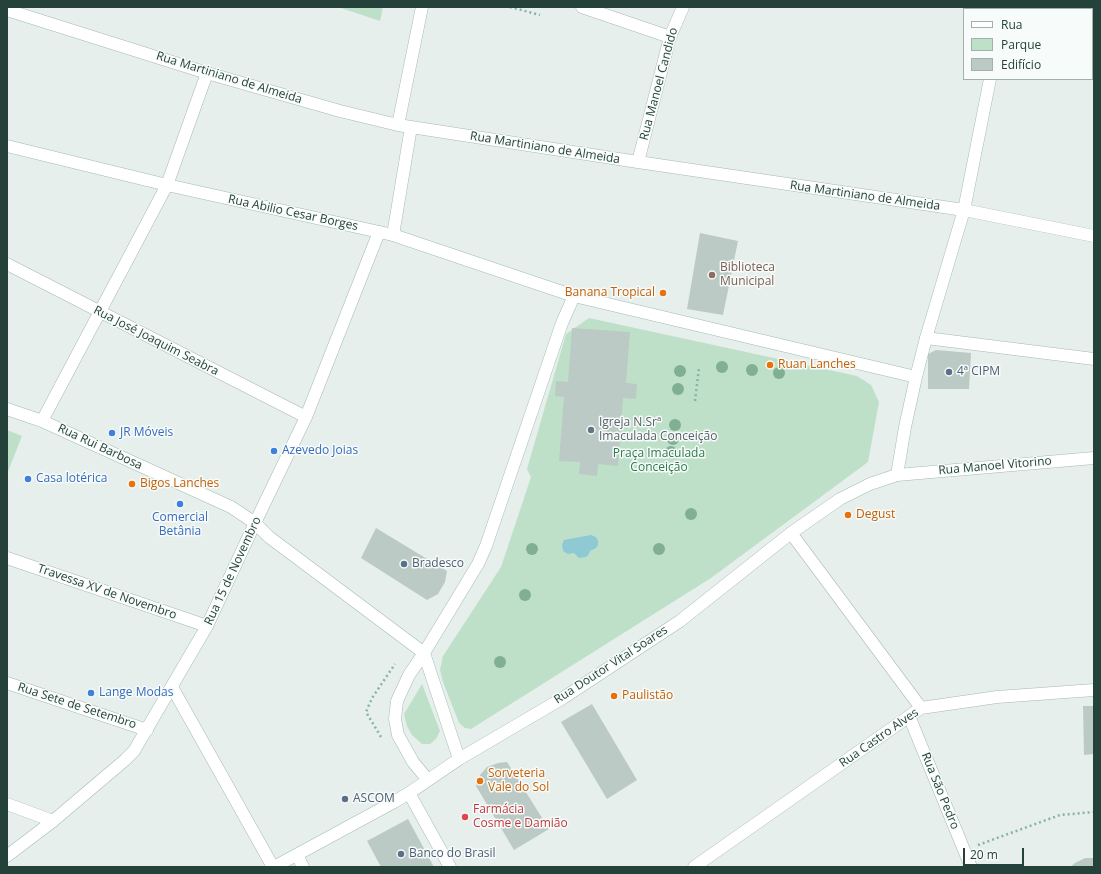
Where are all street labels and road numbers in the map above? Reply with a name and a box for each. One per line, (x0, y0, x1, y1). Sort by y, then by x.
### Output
street label: Rua Manoel Candido (637, 26, 681, 142)
street label: Rua Martiniano de Almeida (154, 49, 304, 107)
street label: Rua Martiniano de Almeida (469, 129, 621, 167)
street label: Rua Martiniano de Almeida (789, 178, 941, 214)
street label: Rua Abilio Cesar Borges (227, 192, 359, 234)
street label: Rua José Joaquim Seabra (91, 303, 221, 379)
street label: Rua Rui Barbosa (55, 421, 145, 473)
street label: Rua Manoel Vitorino (938, 454, 1052, 478)
street label: Rua 15 de Novembro (202, 514, 264, 628)
street label: Travessa XV de Novembro (36, 561, 178, 623)
street label: Rua Doutor Vital Soares (552, 623, 670, 707)
street label: Rua Sete de Setembro (16, 680, 138, 732)
street label: Rua Castro Alves (837, 705, 921, 771)
street label: Rua São Pedro (918, 750, 962, 832)

